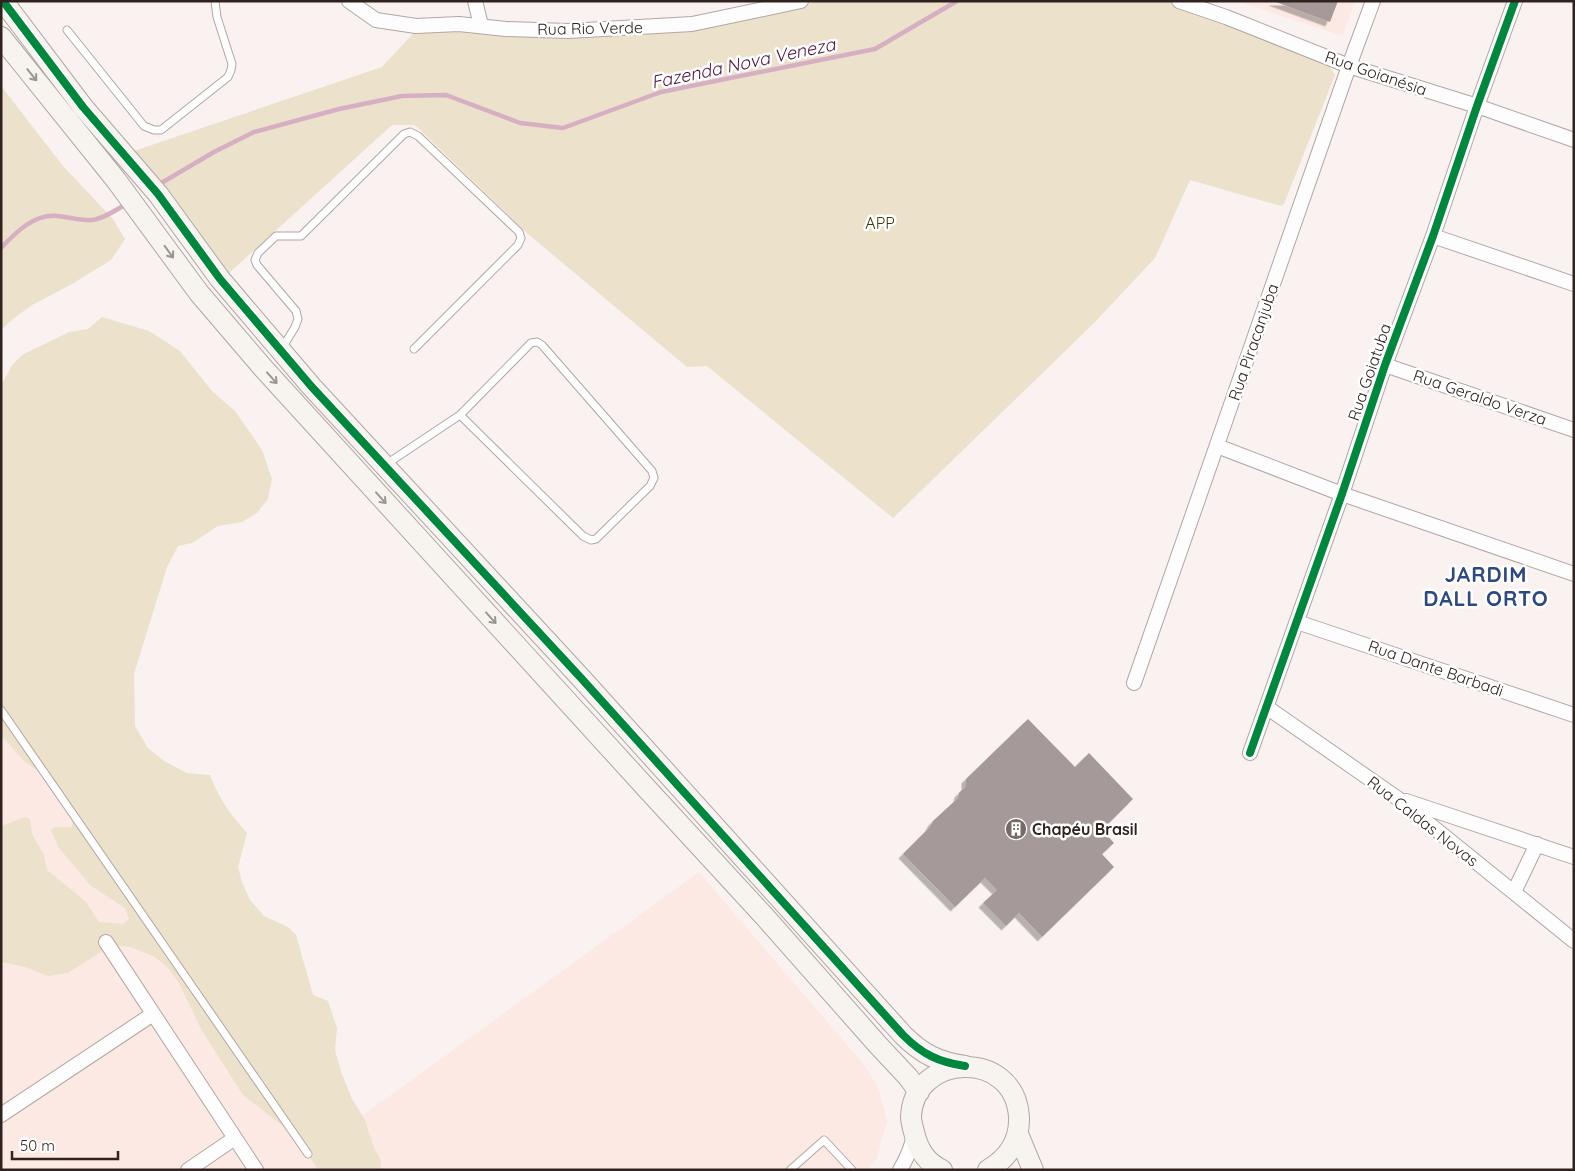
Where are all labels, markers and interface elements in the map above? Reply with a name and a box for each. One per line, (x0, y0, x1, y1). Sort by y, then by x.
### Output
street label: Rua Rio Verde (537, 17, 643, 39)
water label: Fazenda Nova Veneza (649, 32, 838, 94)
street label: Rua Goianésia (1322, 46, 1430, 100)
one-way arrow (26, 69, 37, 82)
park label: APP (865, 213, 895, 233)
one-way arrow (164, 245, 174, 259)
street label: Rua Piracanjuba (1224, 281, 1282, 403)
street label: Rua Goiatuba (1343, 321, 1395, 423)
street label: Rua Geraldo Verza (1411, 365, 1549, 429)
one-way arrow (266, 371, 277, 384)
one-way arrow (375, 491, 387, 504)
district label: JARDIM DALL ORTO (1423, 561, 1549, 611)
one-way arrow (485, 611, 496, 624)
street label: Rua Dante Barbadi (1366, 635, 1506, 701)
street label: Rua Caldas Novas (1363, 771, 1483, 871)
building icon: Chapéu Brasil (1004, 817, 1028, 841)
place label: Chapéu Brasil (1032, 819, 1138, 839)
scale bar (12, 1128, 119, 1160)
text: 50 m (20, 1136, 55, 1155)

